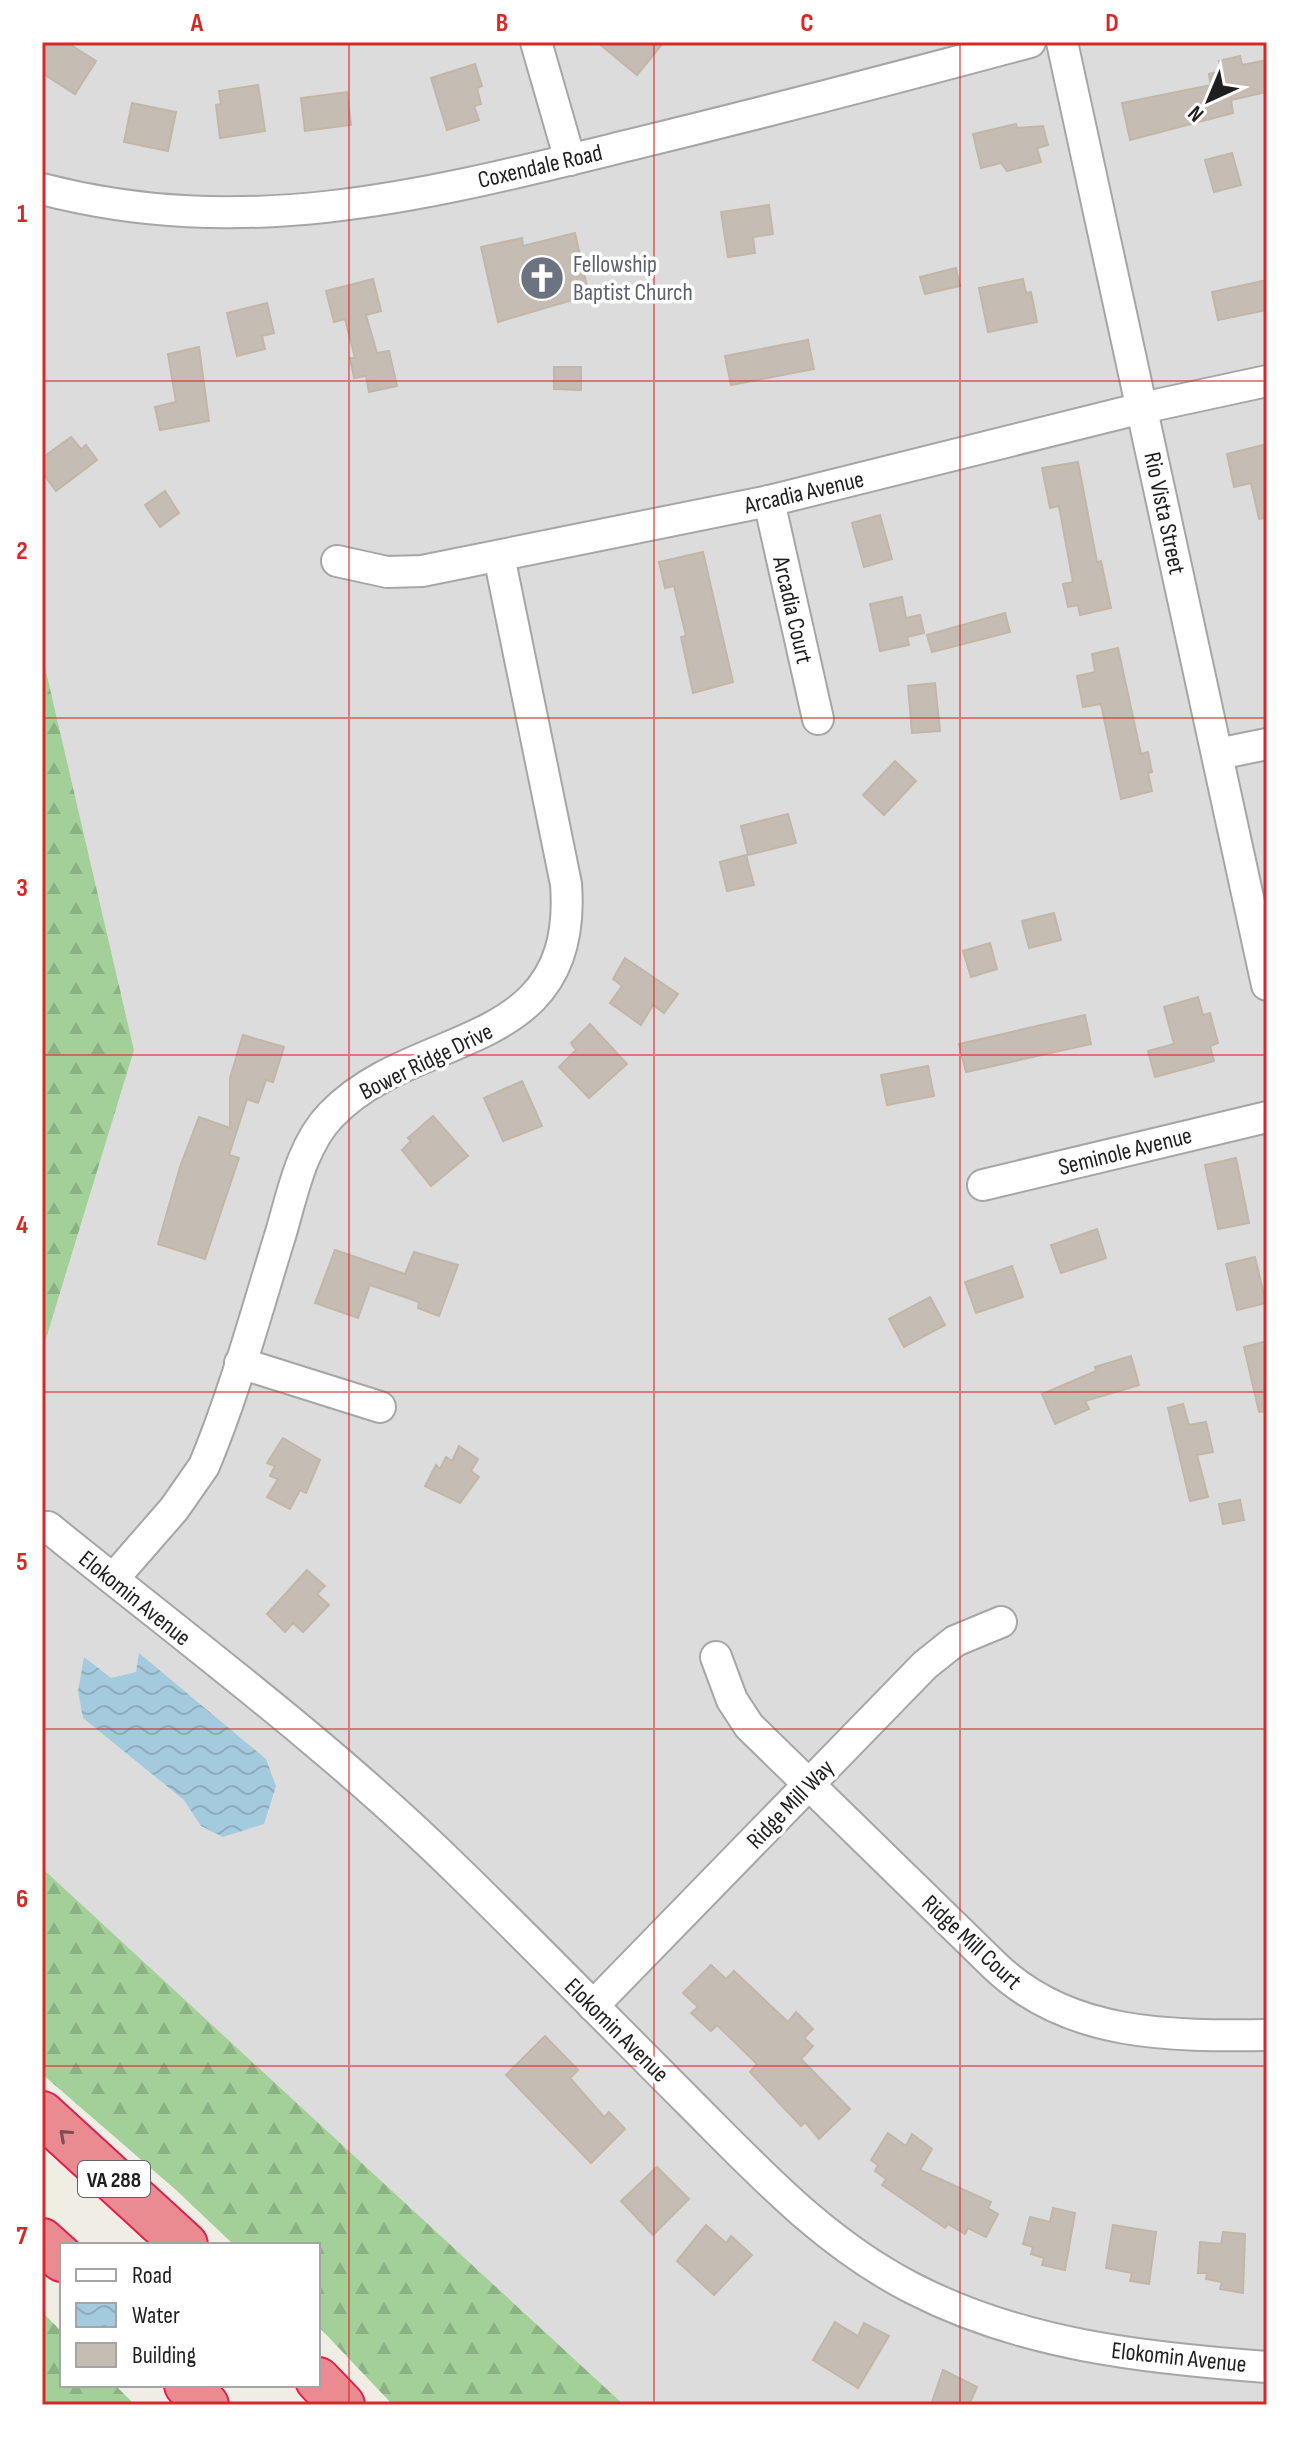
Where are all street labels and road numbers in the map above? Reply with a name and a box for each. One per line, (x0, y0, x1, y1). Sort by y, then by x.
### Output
street label: Coxendale Road (475, 138, 605, 195)
street label: Rio Vista Street (1137, 449, 1192, 577)
street label: Arcadia Avenue (740, 465, 867, 521)
street label: Arcadia Court (766, 553, 819, 667)
street label: Bower Ridge Drive (355, 1017, 498, 1106)
street label: Seminole Avenue (1055, 1121, 1195, 1182)
street label: Elokomin Avenue (73, 1544, 197, 1652)
street label: Ridge Mill Way (741, 1754, 840, 1855)
street label: Ridge Mill Court (916, 1889, 1028, 1996)
street label: Elokomin Avenue (558, 1972, 675, 2089)
road number: VA 288 (78, 2161, 150, 2197)
street label: Elokomin Avenue (1110, 2336, 1248, 2379)

